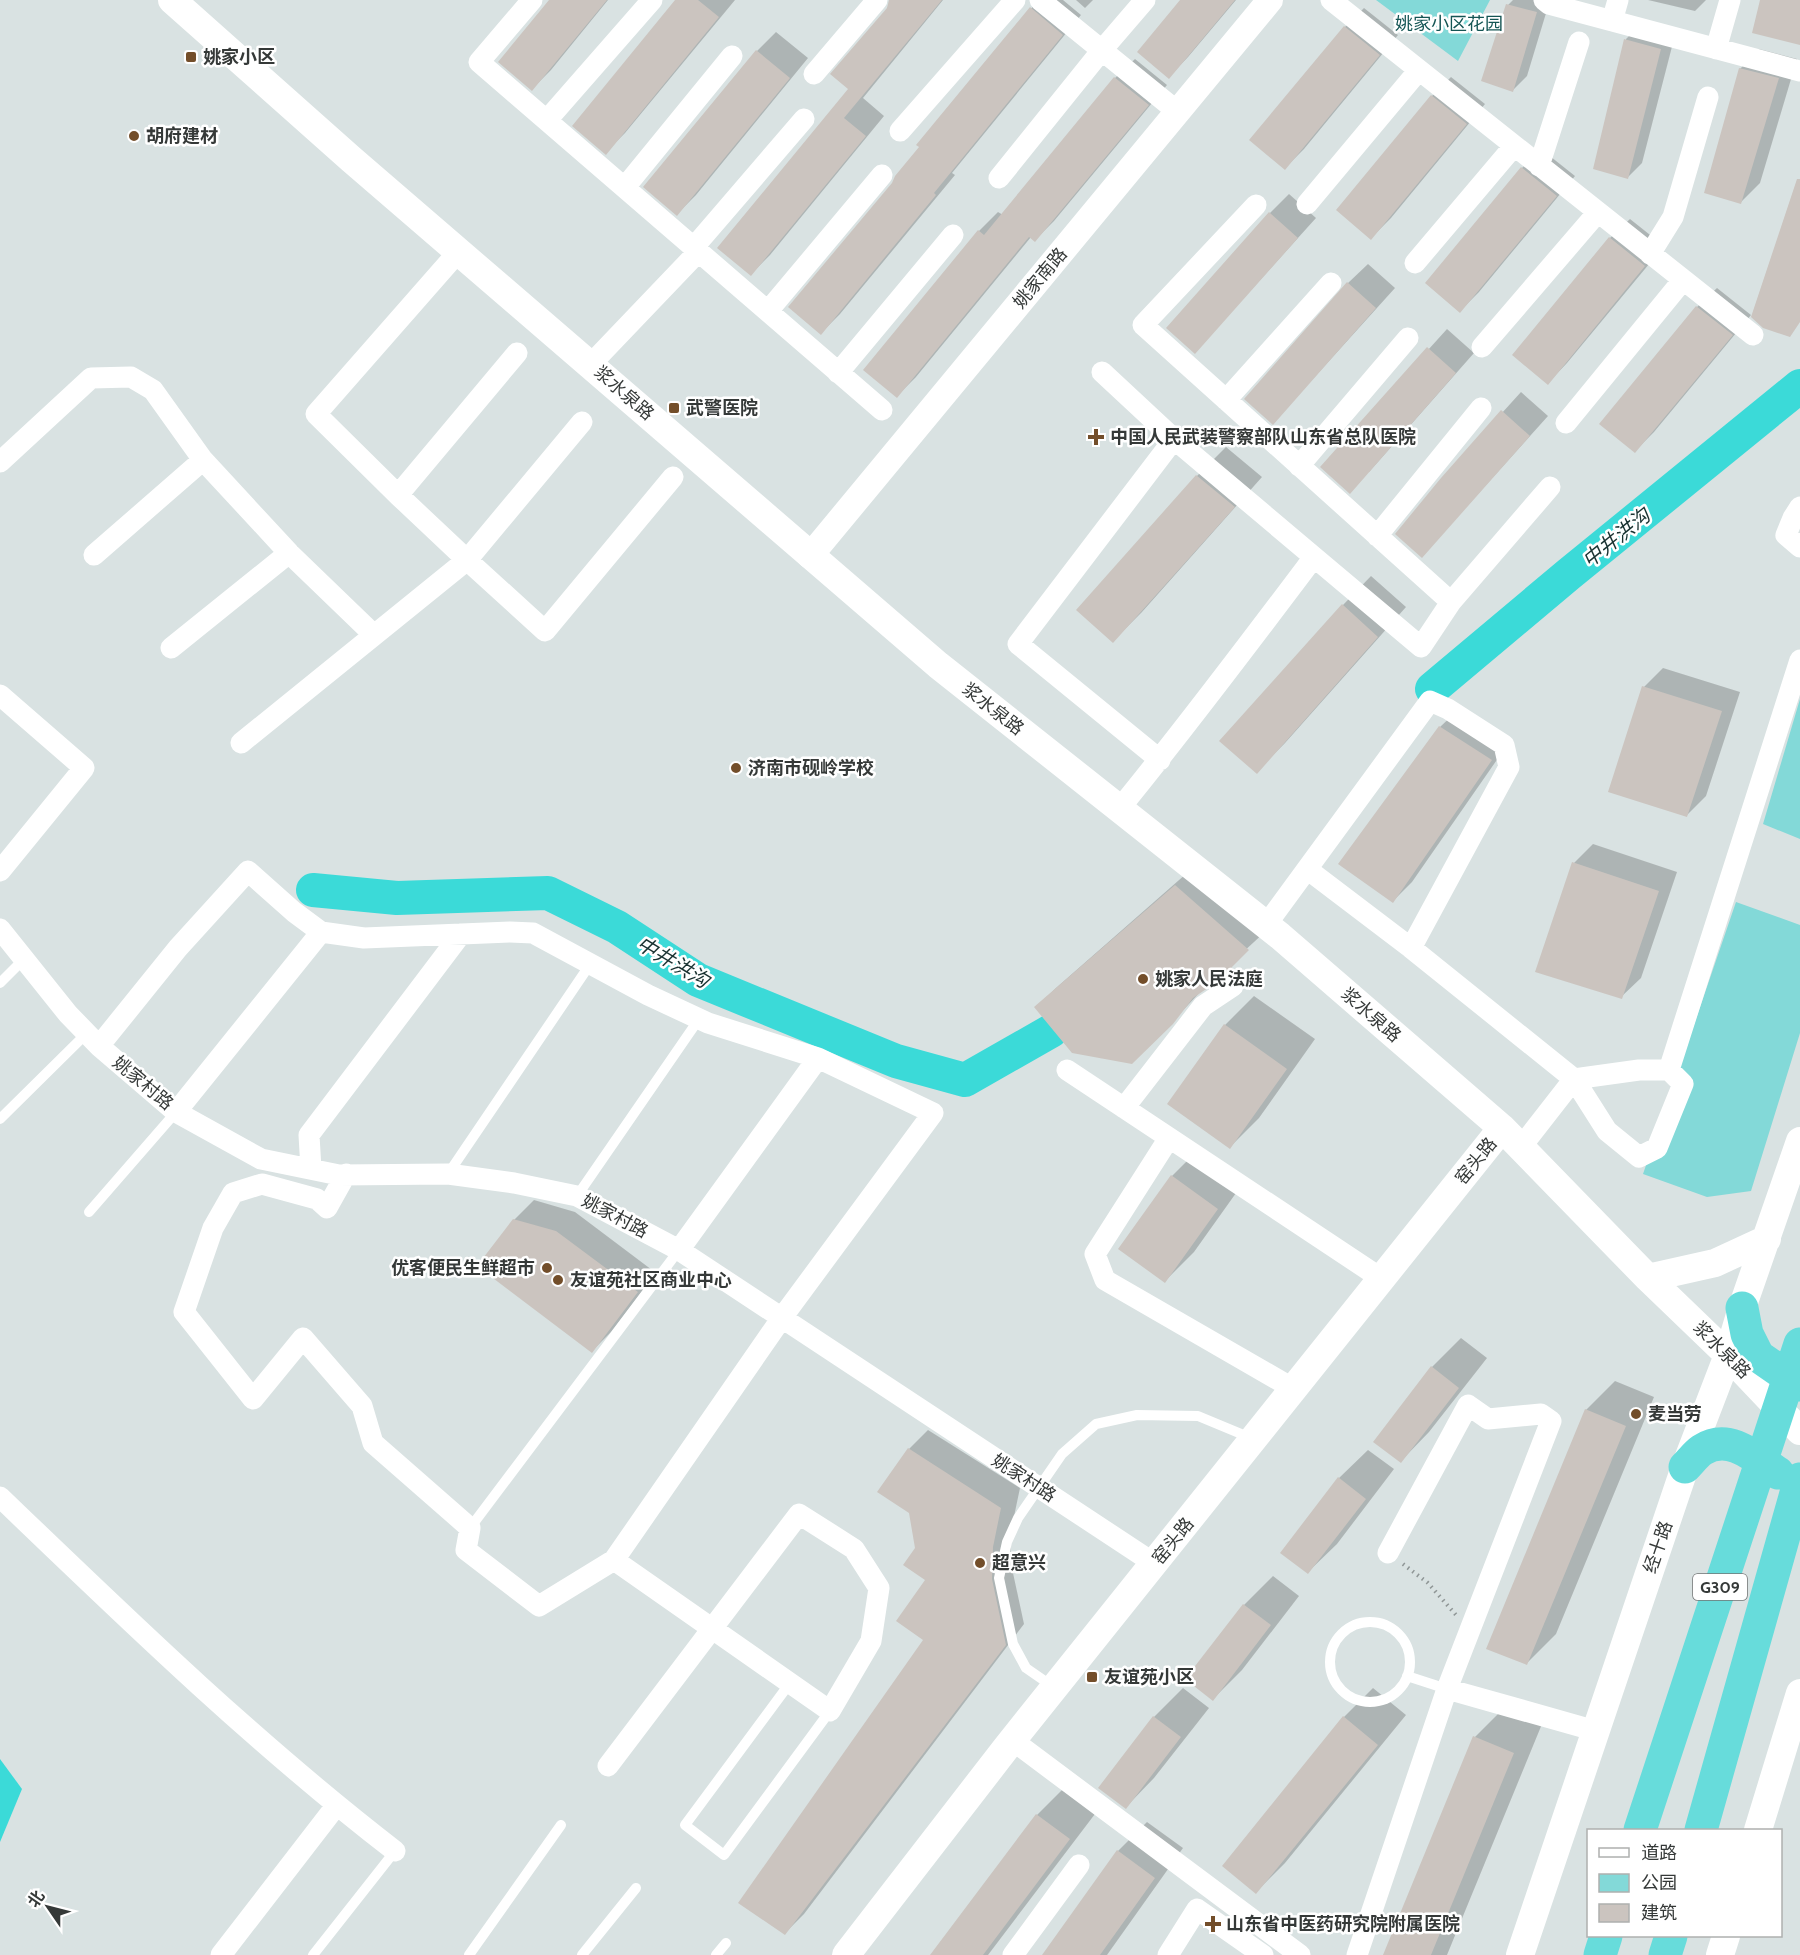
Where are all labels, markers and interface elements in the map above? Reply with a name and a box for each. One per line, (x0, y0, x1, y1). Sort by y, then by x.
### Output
park label: 姚家小区花园 (1395, 13, 1503, 35)
place label: 姚家小区 (203, 46, 275, 68)
marker: 姚家小区 (184, 50, 198, 64)
place label: 胡府建材 (146, 125, 218, 147)
marker: 胡府建材 (127, 129, 141, 143)
street label: 姚家南路 (1008, 243, 1072, 313)
street label: 浆水泉路 (590, 361, 658, 425)
place label: 武警医院 (686, 397, 758, 419)
marker: 武警医院 (667, 401, 681, 415)
place label: 中国人民武装警察部队山东省总队医院 (1110, 426, 1416, 448)
marker: 中国人民武装警察部队山东省总队医院 (1087, 428, 1105, 446)
water label: 中井洪沟 (1577, 502, 1656, 572)
street label: 浆水泉路 (958, 678, 1028, 740)
place label: 济南市砚岭学校 (748, 757, 874, 779)
marker: 济南市砚岭学校 (729, 761, 743, 775)
water label: 中井洪沟 (633, 931, 715, 994)
place label: 姚家人民法庭 (1155, 968, 1263, 990)
marker: 姚家人民法庭 (1136, 972, 1150, 986)
street label: 浆水泉路 (1337, 983, 1405, 1047)
street label: 姚家村路 (108, 1051, 178, 1115)
street label: 窑头路 (1450, 1133, 1502, 1189)
street label: 姚家村路 (578, 1189, 652, 1243)
place label: 优客便民生鲜超市 (391, 1257, 535, 1279)
marker: 优客便民生鲜超市 (540, 1261, 554, 1275)
place label: 友谊苑社区商业中心 (570, 1269, 732, 1291)
marker: 友谊苑社区商业中心 (551, 1273, 565, 1287)
street label: 浆水泉路 (1689, 1317, 1755, 1383)
place label: 麦当劳 (1648, 1403, 1702, 1425)
marker: 麦当劳 (1629, 1407, 1643, 1421)
street label: 姚家村路 (988, 1449, 1060, 1507)
street label: 窑头路 (1147, 1513, 1199, 1569)
street label: 经十路 (1639, 1518, 1677, 1576)
place label: 超意兴 (992, 1552, 1046, 1574)
marker: 超意兴 (973, 1556, 987, 1570)
road number: G309 (1693, 1574, 1747, 1600)
place label: 友谊苑小区 (1104, 1666, 1194, 1688)
marker: 友谊苑小区 (1085, 1670, 1099, 1684)
legend (1587, 1829, 1782, 1937)
text: 道路 (1641, 1842, 1677, 1864)
text: 公园 (1641, 1872, 1677, 1894)
north arrow (18, 1877, 78, 1937)
text: 北 (24, 1887, 48, 1911)
text: 建筑 (1641, 1902, 1677, 1924)
place label: 山东省中医药研究院附属医院 (1226, 1913, 1460, 1935)
marker: 山东省中医药研究院附属医院 (1204, 1915, 1222, 1933)

